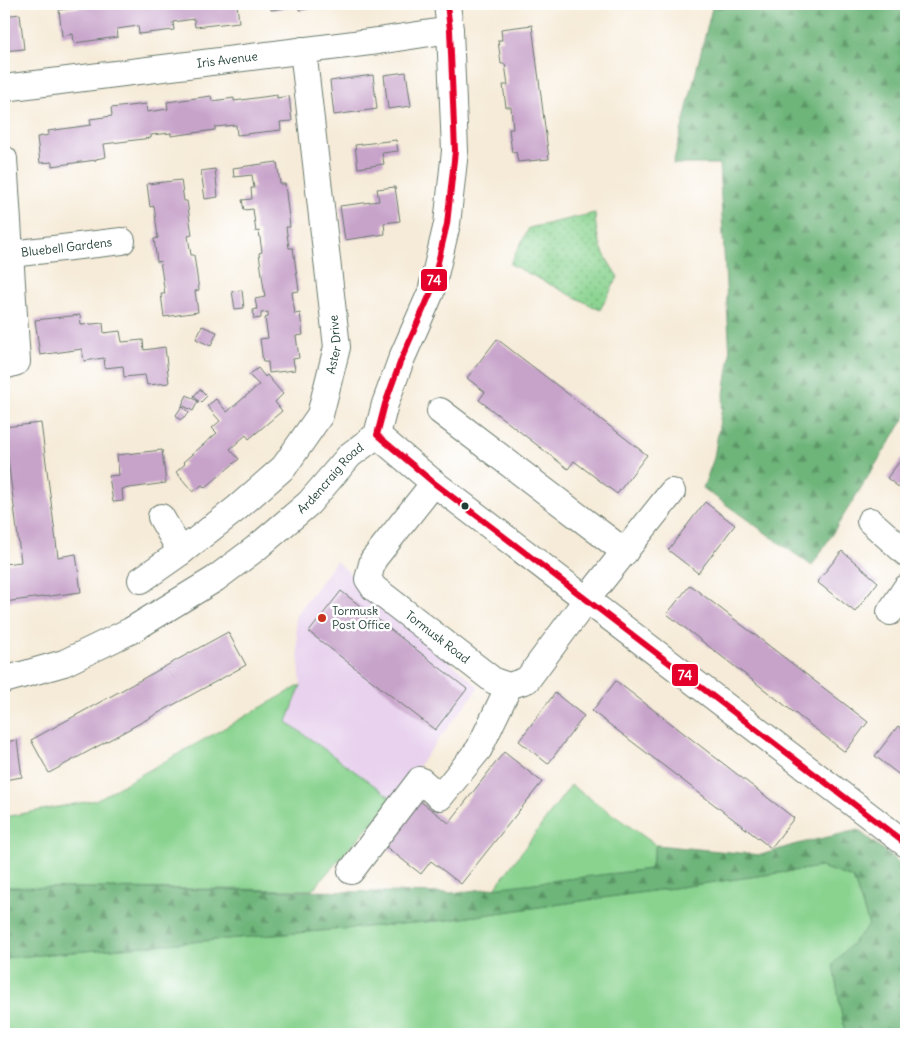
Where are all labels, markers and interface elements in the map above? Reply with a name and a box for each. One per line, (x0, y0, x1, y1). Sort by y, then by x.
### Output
street label: Iris Avenue (196, 48, 259, 71)
street label: Bluebell Gardens (20, 234, 113, 260)
line badge: 74 (420, 268, 448, 292)
text: 74 (427, 271, 441, 289)
street label: Aster Drive (323, 314, 344, 376)
street label: Ardencraig Road (294, 440, 366, 517)
unlabelled marker (460, 501, 470, 511)
place label: Tormusk Post Office (332, 603, 390, 632)
street label: Tormusk Road (403, 607, 473, 666)
marker: Tormusk Post Office (316, 612, 328, 624)
line badge: 74 (671, 663, 699, 687)
text: 74 (678, 666, 692, 684)

